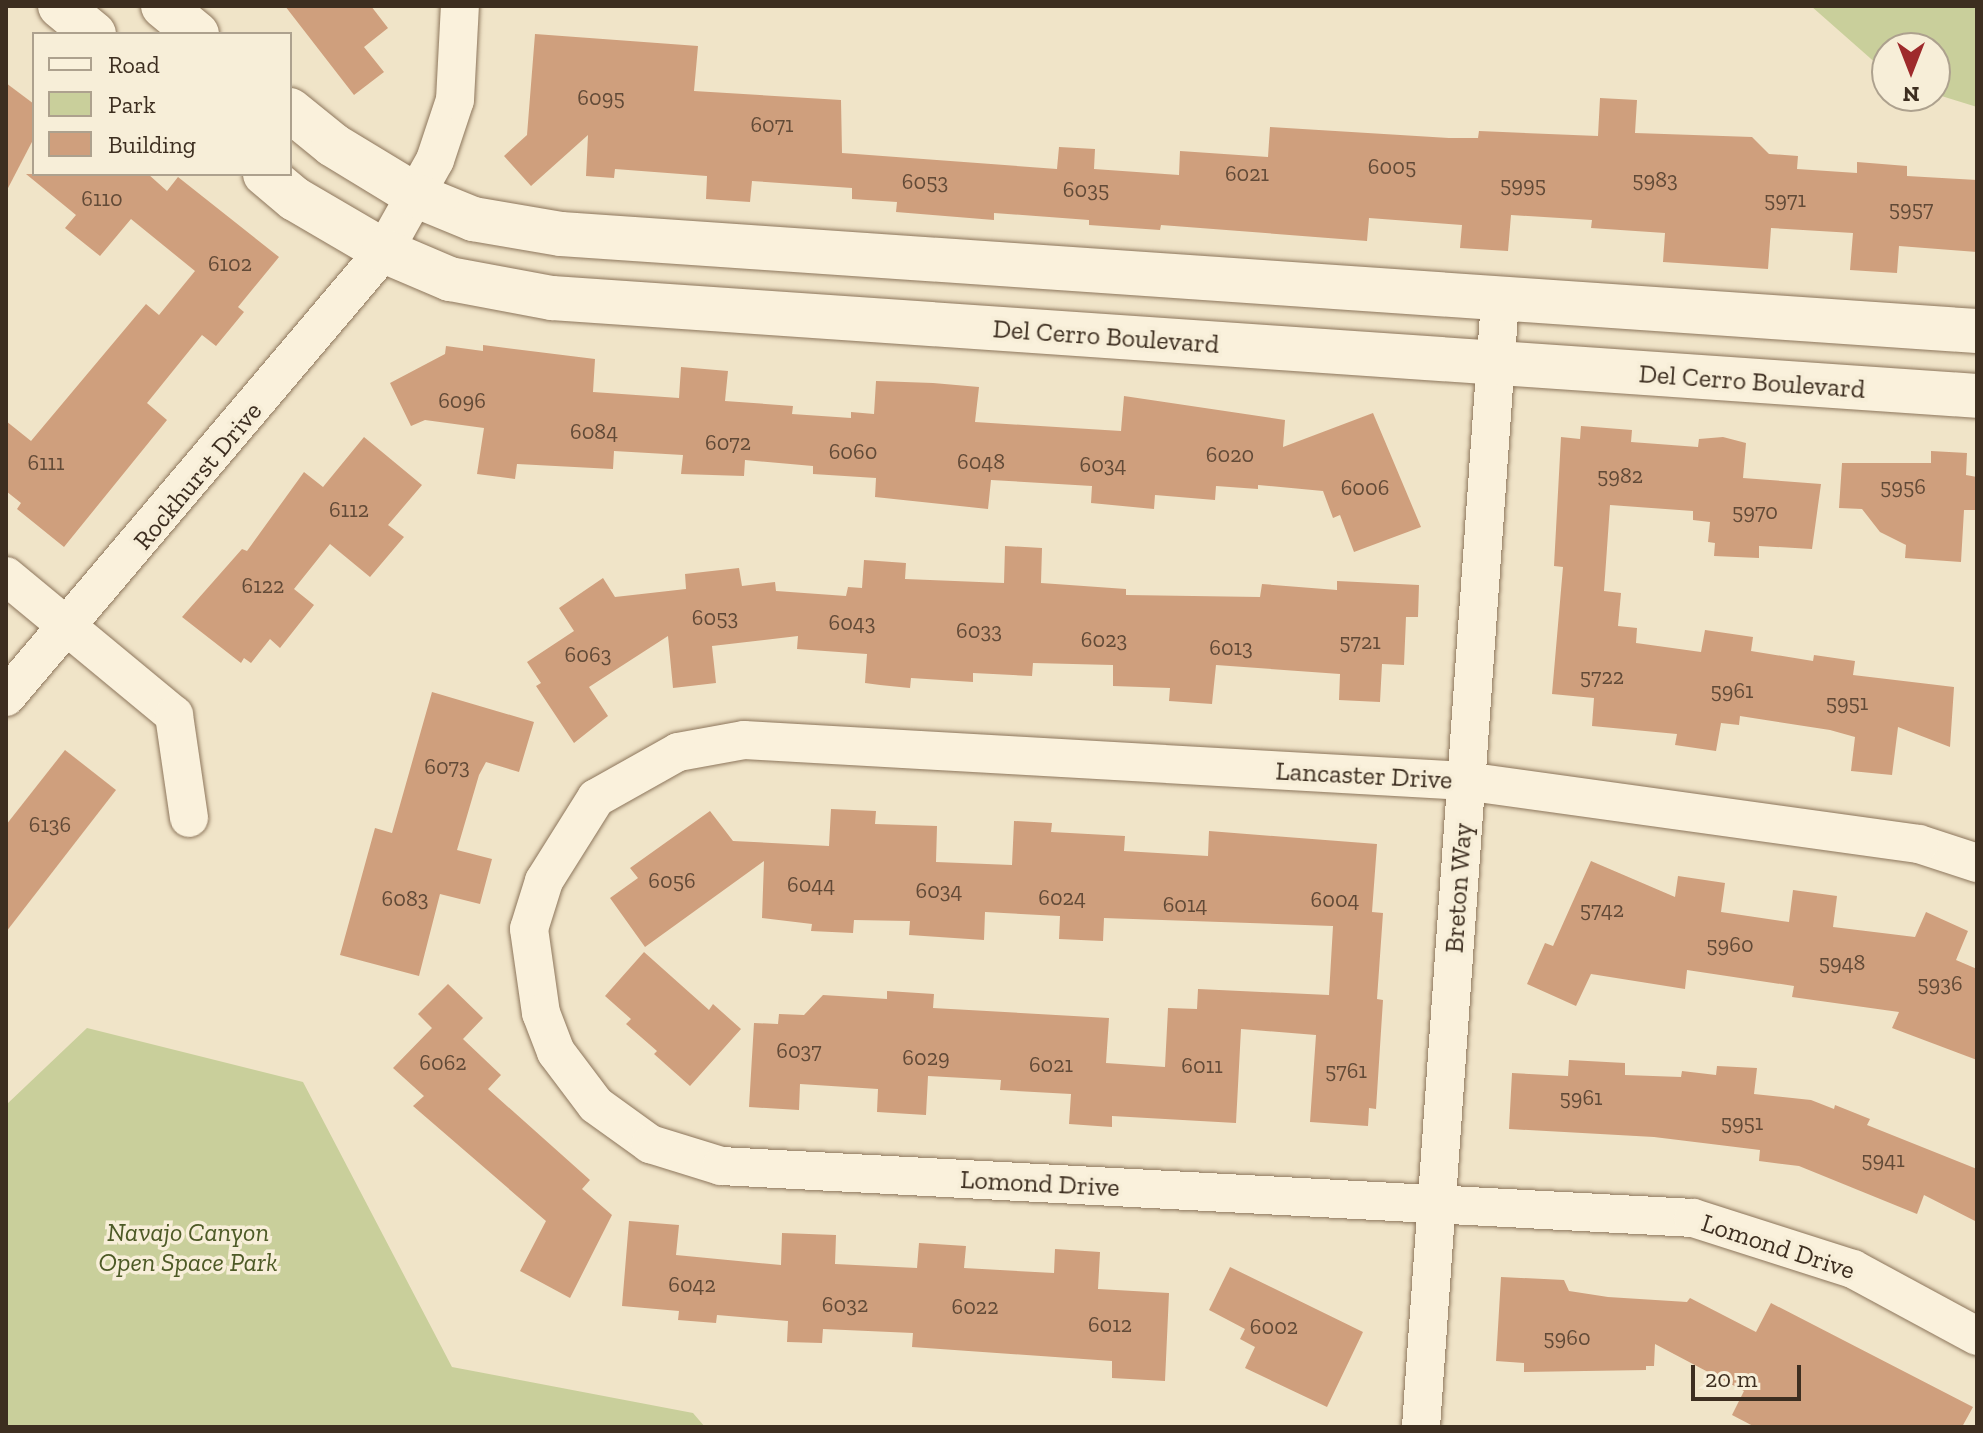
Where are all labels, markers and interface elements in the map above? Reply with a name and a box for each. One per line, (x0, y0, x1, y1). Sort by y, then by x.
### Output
legend (32, 32, 292, 176)
north arrow (1871, 32, 1951, 112)
text: Road (108, 50, 160, 79)
text: N (1903, 81, 1919, 108)
house number: 6095 (577, 85, 625, 111)
text: Park (108, 90, 156, 119)
house number: 6071 (750, 112, 794, 138)
text: Building (108, 130, 196, 159)
house number: 6005 (1368, 154, 1416, 180)
house number: 6021 (1225, 161, 1269, 187)
house number: 5983 (1632, 167, 1678, 193)
house number: 6053 (902, 169, 948, 195)
house number: 5995 (1500, 172, 1546, 198)
house number: 6035 (1063, 177, 1109, 203)
house number: 6110 (81, 186, 123, 212)
house number: 5971 (1764, 187, 1806, 213)
house number: 5957 (1889, 196, 1933, 222)
house number: 6102 (208, 251, 252, 277)
street label: Del Cerro Boulevard (992, 314, 1220, 360)
street label: Del Cerro Boulevard (1638, 359, 1866, 405)
house number: 6096 (438, 388, 486, 414)
street label: Rockhurst Drive (127, 396, 269, 556)
house number: 6084 (570, 419, 618, 445)
house number: 6072 (705, 430, 751, 456)
house number: 6060 (829, 439, 877, 465)
house number: 6020 (1206, 442, 1254, 468)
house number: 6048 (957, 449, 1005, 475)
house number: 6111 (27, 450, 65, 476)
house number: 6034 (1080, 452, 1126, 478)
house number: 5982 (1597, 463, 1643, 489)
house number: 5956 (1880, 474, 1926, 500)
house number: 6006 (1341, 475, 1389, 501)
house number: 6112 (329, 497, 369, 523)
house number: 5970 (1732, 499, 1778, 525)
house number: 6122 (242, 573, 284, 599)
house number: 6053 (692, 605, 738, 631)
house number: 6043 (829, 610, 875, 636)
house number: 6033 (956, 618, 1002, 644)
house number: 6023 (1081, 627, 1127, 653)
house number: 5721 (1339, 629, 1381, 655)
house number: 6013 (1209, 635, 1253, 661)
house number: 6063 (565, 642, 611, 668)
house number: 5722 (1580, 664, 1624, 690)
house number: 5961 (1710, 678, 1754, 704)
house number: 5951 (1826, 690, 1868, 716)
house number: 6073 (424, 754, 470, 780)
street label: Lancaster Drive (1275, 756, 1453, 796)
house number: 6136 (29, 812, 71, 838)
street label: Breton Way (1439, 822, 1479, 954)
house number: 6056 (648, 868, 696, 894)
house number: 6044 (787, 872, 835, 898)
house number: 6034 (916, 878, 962, 904)
house number: 6024 (1038, 885, 1086, 911)
house number: 6083 (382, 886, 428, 912)
house number: 6004 (1311, 887, 1359, 913)
house number: 6014 (1163, 892, 1207, 918)
house number: 5742 (1580, 897, 1624, 923)
house number: 5960 (1706, 932, 1754, 958)
house number: 5948 (1819, 950, 1865, 976)
house number: 5936 (1917, 971, 1963, 997)
house number: 6037 (776, 1038, 822, 1064)
house number: 6029 (902, 1045, 950, 1071)
house number: 6062 (419, 1050, 467, 1076)
house number: 6021 (1029, 1052, 1073, 1078)
house number: 6011 (1181, 1053, 1223, 1079)
house number: 5761 (1325, 1058, 1367, 1084)
house number: 5961 (1559, 1085, 1603, 1111)
house number: 5951 (1721, 1110, 1763, 1136)
house number: 5941 (1861, 1147, 1905, 1173)
street label: Lomond Drive (960, 1164, 1120, 1204)
street label: Lomond Drive (1697, 1208, 1859, 1286)
park label: Navajo Canyon Open Space Park (98, 1217, 278, 1278)
house number: 6042 (668, 1272, 716, 1298)
house number: 6032 (822, 1292, 868, 1318)
house number: 6022 (951, 1294, 999, 1320)
house number: 6012 (1088, 1312, 1132, 1338)
house number: 6002 (1250, 1314, 1298, 1340)
house number: 5960 (1543, 1325, 1591, 1351)
scale bar (1695, 1349, 1805, 1399)
text: 20 m (1705, 1364, 1757, 1393)

